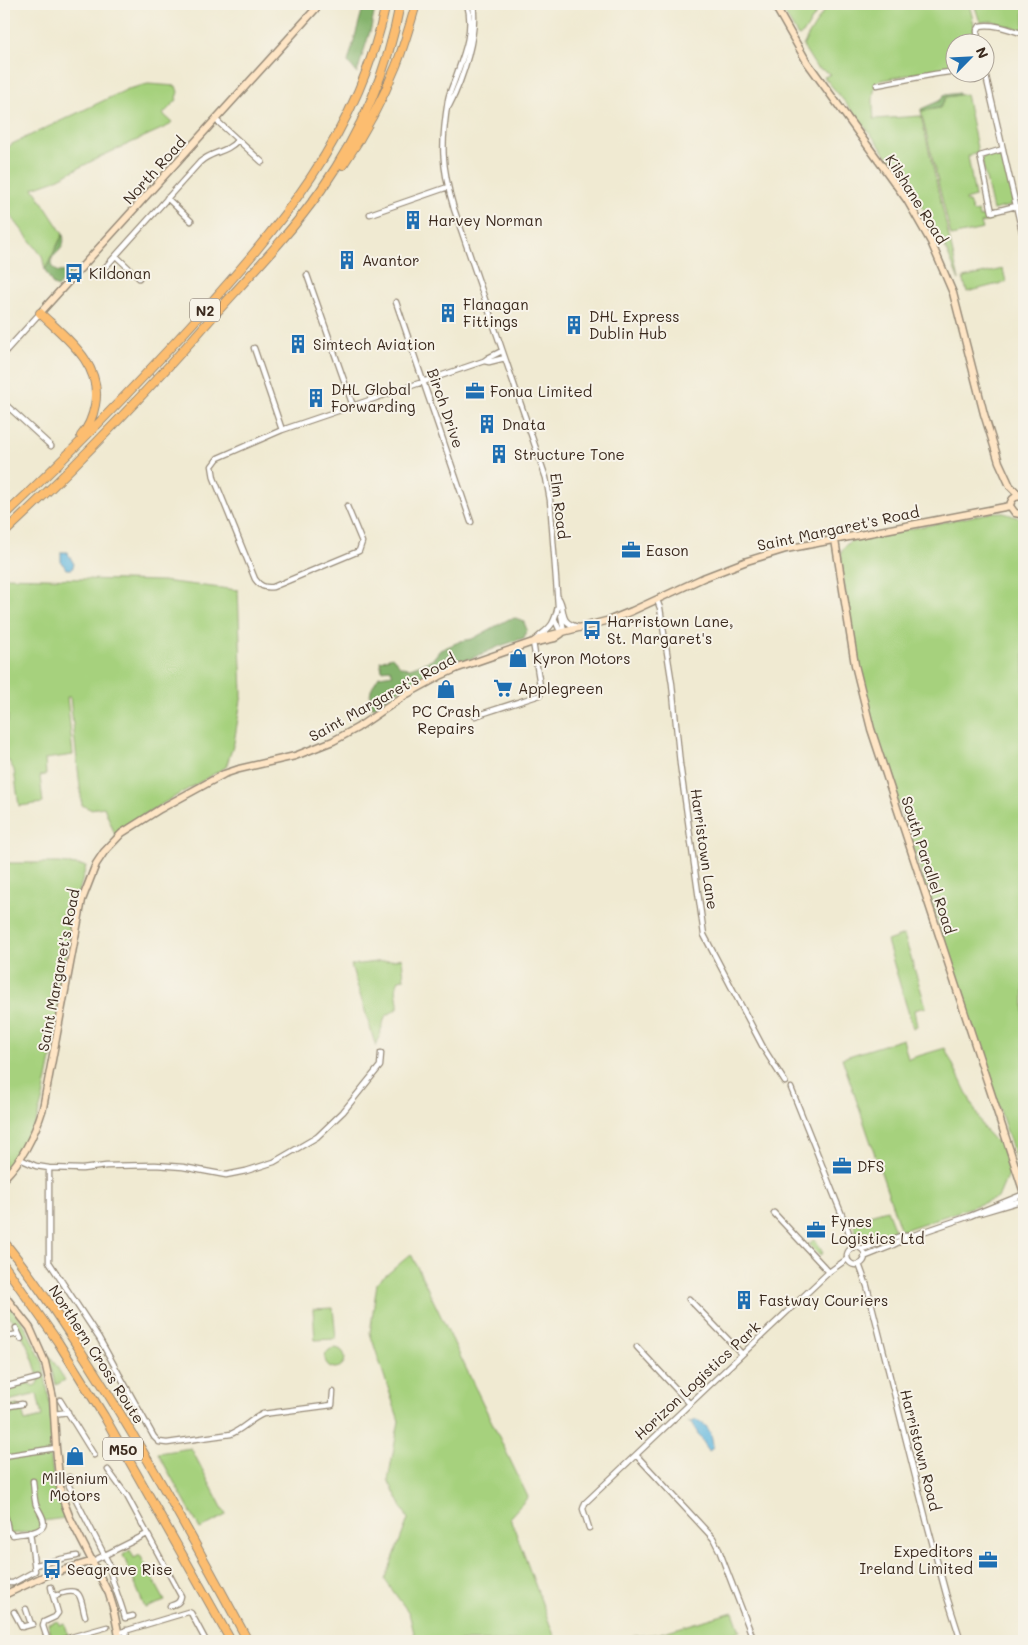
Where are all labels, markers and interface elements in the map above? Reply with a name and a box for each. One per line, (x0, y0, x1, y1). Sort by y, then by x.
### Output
north arrow (946, 32, 996, 82)
text: N (971, 44, 993, 61)
street label: North Road (118, 132, 190, 208)
street label: Kilshane Road (881, 150, 953, 248)
building icon: Harvey Norman (402, 209, 424, 231)
place label: Harvey Norman (428, 210, 543, 230)
building icon: Avantor (336, 249, 358, 271)
place label: Avantor (362, 250, 420, 270)
bus stop icon: Kildonan (63, 262, 85, 284)
place label: Kildonan (89, 263, 151, 283)
place label: Flanagan Fittings (463, 294, 529, 331)
road number: N2 (190, 298, 220, 322)
building icon: Flanagan Fittings (437, 302, 459, 324)
place label: DHL Express Dublin Hub (589, 306, 680, 343)
building icon: DHL Express Dublin Hub (563, 314, 585, 336)
building icon: Simtech Aviation (287, 333, 309, 355)
place label: Simtech Aviation (313, 334, 435, 354)
street label: Birch Drive (423, 365, 469, 451)
place label: DHL Global Forwarding (331, 379, 416, 416)
office icon: Fonua Limited (464, 380, 486, 402)
place label: Fonua Limited (490, 381, 592, 401)
building icon: DHL Global Forwarding (305, 387, 327, 409)
building icon: Dnata (476, 413, 498, 435)
place label: Dnata (502, 414, 546, 434)
building icon: Structure Tone (488, 443, 510, 465)
place label: Structure Tone (514, 444, 625, 464)
street label: Elm Road (546, 472, 574, 540)
street label: Saint Margaret's Road (755, 501, 921, 555)
office icon: Eason (620, 539, 642, 561)
place label: Eason (646, 540, 688, 560)
place label: Harristown Lane, St. Margaret's (607, 611, 734, 648)
bus stop icon: Harristown Lane, St. Margaret's (581, 619, 603, 641)
shop icon: Kyron Motors (507, 647, 529, 669)
street label: Saint Margaret's Road (305, 648, 459, 746)
place label: Kyron Motors (533, 648, 631, 668)
supermarket icon: Applegreen (492, 677, 514, 699)
shop icon: PC Crash Repairs (435, 678, 457, 700)
place label: Applegreen (518, 678, 603, 698)
place label: PC Crash Repairs (412, 701, 480, 738)
street label: Harristown Lane (687, 787, 723, 911)
street label: South Parallel Road (897, 794, 961, 936)
street label: Saint Margaret's Road (32, 887, 84, 1053)
office icon: DFS (831, 1155, 853, 1177)
place label: DFS (857, 1156, 884, 1176)
place label: Fynes Logistics Ltd (831, 1211, 924, 1248)
office icon: Fynes Logistics Ltd (805, 1219, 827, 1241)
street label: Northern Cross Route (45, 1281, 149, 1427)
building icon: Fastway Couriers (733, 1289, 755, 1311)
place label: Fastway Couriers (759, 1290, 888, 1310)
street label: Horizon Logistics Park (630, 1316, 764, 1444)
street label: Harristown Road (896, 1387, 946, 1513)
road number: M50 (103, 1438, 143, 1460)
shop icon: Millenium Motors (64, 1445, 86, 1467)
place label: Millenium Motors (42, 1468, 108, 1505)
place label: Expeditors Ireland Limited (859, 1541, 973, 1578)
office icon: Expeditors Ireland Limited (977, 1549, 999, 1571)
bus stop icon: Seagrave Rise (41, 1558, 63, 1580)
place label: Seagrave Rise (67, 1559, 172, 1579)

